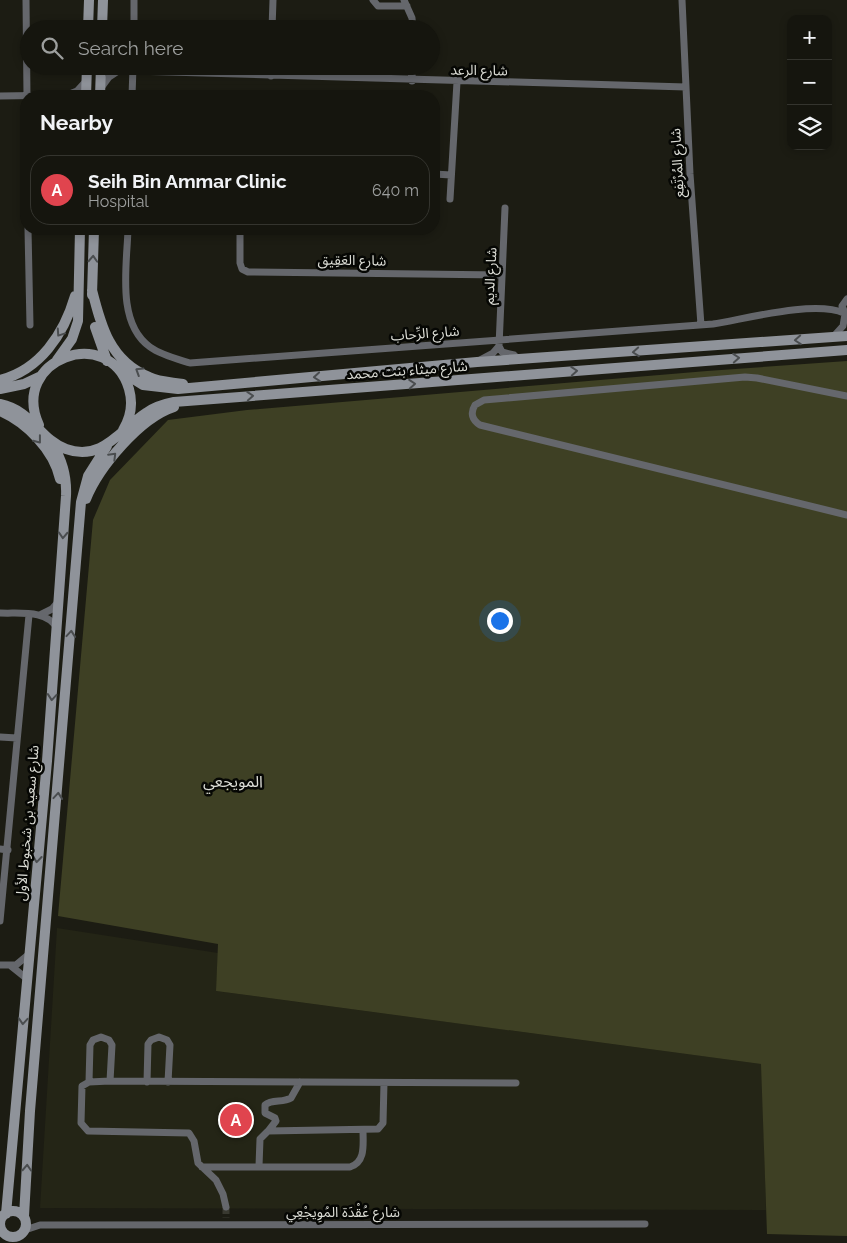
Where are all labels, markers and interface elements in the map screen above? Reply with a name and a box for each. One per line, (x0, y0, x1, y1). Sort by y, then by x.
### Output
map controls (787, 15, 832, 150)
button: + (787, 15, 832, 60)
search box (20, 20, 440, 75)
icon: search (38, 34, 66, 62)
text: Search here (78, 37, 184, 59)
button: − (787, 60, 832, 105)
street label: شارع الرعد (450, 61, 508, 82)
button: layers (787, 105, 832, 150)
text: Nearby (40, 110, 113, 135)
street label: شارع المُرْتَفِع (667, 128, 690, 198)
text: Seih Bin Ammar Clinic (88, 170, 287, 192)
text: A (52, 181, 62, 200)
text: 640 m (372, 181, 419, 200)
text: Hospital (88, 192, 149, 211)
street label: شارع الديم (481, 247, 502, 305)
street label: شارع العَقِيق (318, 251, 386, 272)
one-way arrow (88, 255, 99, 263)
street label: شارع الرِّحاب (390, 323, 460, 346)
one-way arrow (57, 328, 66, 337)
one-way arrow (794, 334, 802, 345)
one-way arrow (632, 346, 640, 357)
one-way arrow (732, 353, 740, 364)
street label: شارع ميثاء بنت محمد (346, 358, 468, 385)
one-way arrow (570, 366, 578, 377)
one-way arrow (135, 368, 144, 378)
one-way arrow (313, 371, 321, 382)
one-way arrow (408, 378, 416, 389)
one-way arrow (246, 391, 254, 402)
one-way arrow (32, 434, 40, 443)
one-way arrow (107, 453, 116, 462)
one-way arrow (58, 532, 69, 540)
your location (487, 608, 513, 634)
one-way arrow (65, 630, 76, 638)
one-way arrow (47, 694, 58, 702)
street label: شارع سعيد بن شخبوط الأول (12, 744, 45, 902)
district label: المويجعي (203, 772, 263, 794)
one-way arrow (52, 792, 63, 800)
one-way arrow (32, 856, 43, 864)
one-way arrow (18, 1017, 29, 1025)
pin: A (220, 1101, 252, 1139)
one-way arrow (22, 1163, 33, 1171)
street label: شارع عُقْدَة المُوِيجْعِي (286, 1203, 400, 1223)

